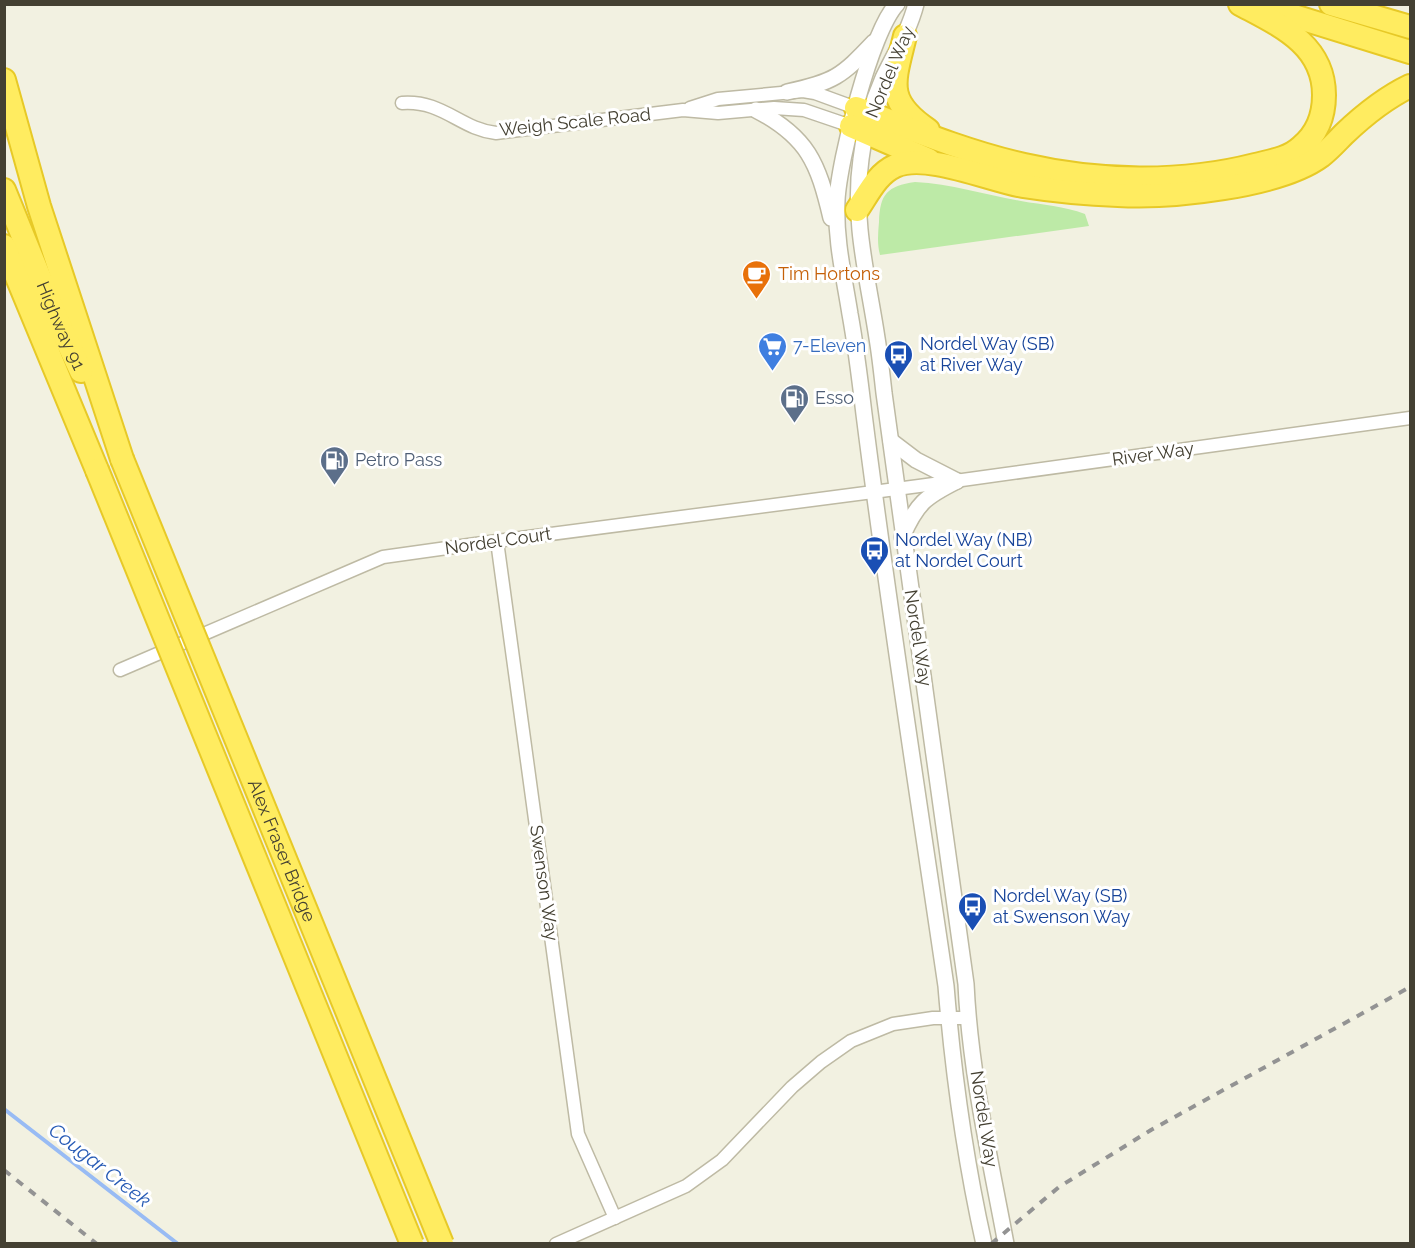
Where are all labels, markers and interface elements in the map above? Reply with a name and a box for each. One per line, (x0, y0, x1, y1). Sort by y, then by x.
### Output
street label: Nordel Way (861, 22, 918, 121)
street label: Weigh Scale Road (498, 103, 652, 140)
cafe icon: Tim Hortons (741, 258, 773, 300)
place label: Tim Hortons (778, 263, 880, 284)
street label: Highway 91 (32, 278, 90, 373)
supermarket icon: 7-Eleven (756, 330, 788, 372)
place label: Nordel Way (SB) at River Way (920, 333, 1055, 375)
place label: 7-Eleven (793, 335, 866, 356)
bus stop icon: Nordel Way (SB) at River Way (883, 338, 915, 380)
fuel station icon: Esso (778, 382, 810, 424)
place label: Esso (815, 387, 854, 408)
street label: River Way (1111, 437, 1195, 470)
fuel station icon: Petro Pass (318, 444, 350, 486)
place label: Petro Pass (355, 449, 442, 470)
street label: Nordel Court (443, 523, 553, 558)
place label: Nordel Way (NB) at Nordel Court (895, 529, 1033, 571)
bus stop icon: Nordel Way (NB) at Nordel Court (858, 534, 890, 576)
street label: Nordel Way (900, 588, 937, 688)
street label: Alex Fraser Bridge (244, 776, 321, 925)
street label: Swenson Way (526, 824, 563, 943)
place label: Nordel Way (SB) at Swenson Way (993, 885, 1131, 927)
bus stop icon: Nordel Way (SB) at Swenson Way (956, 890, 988, 932)
street label: Nordel Way (966, 1069, 1003, 1169)
water label: Cougar Creek (44, 1118, 156, 1212)

